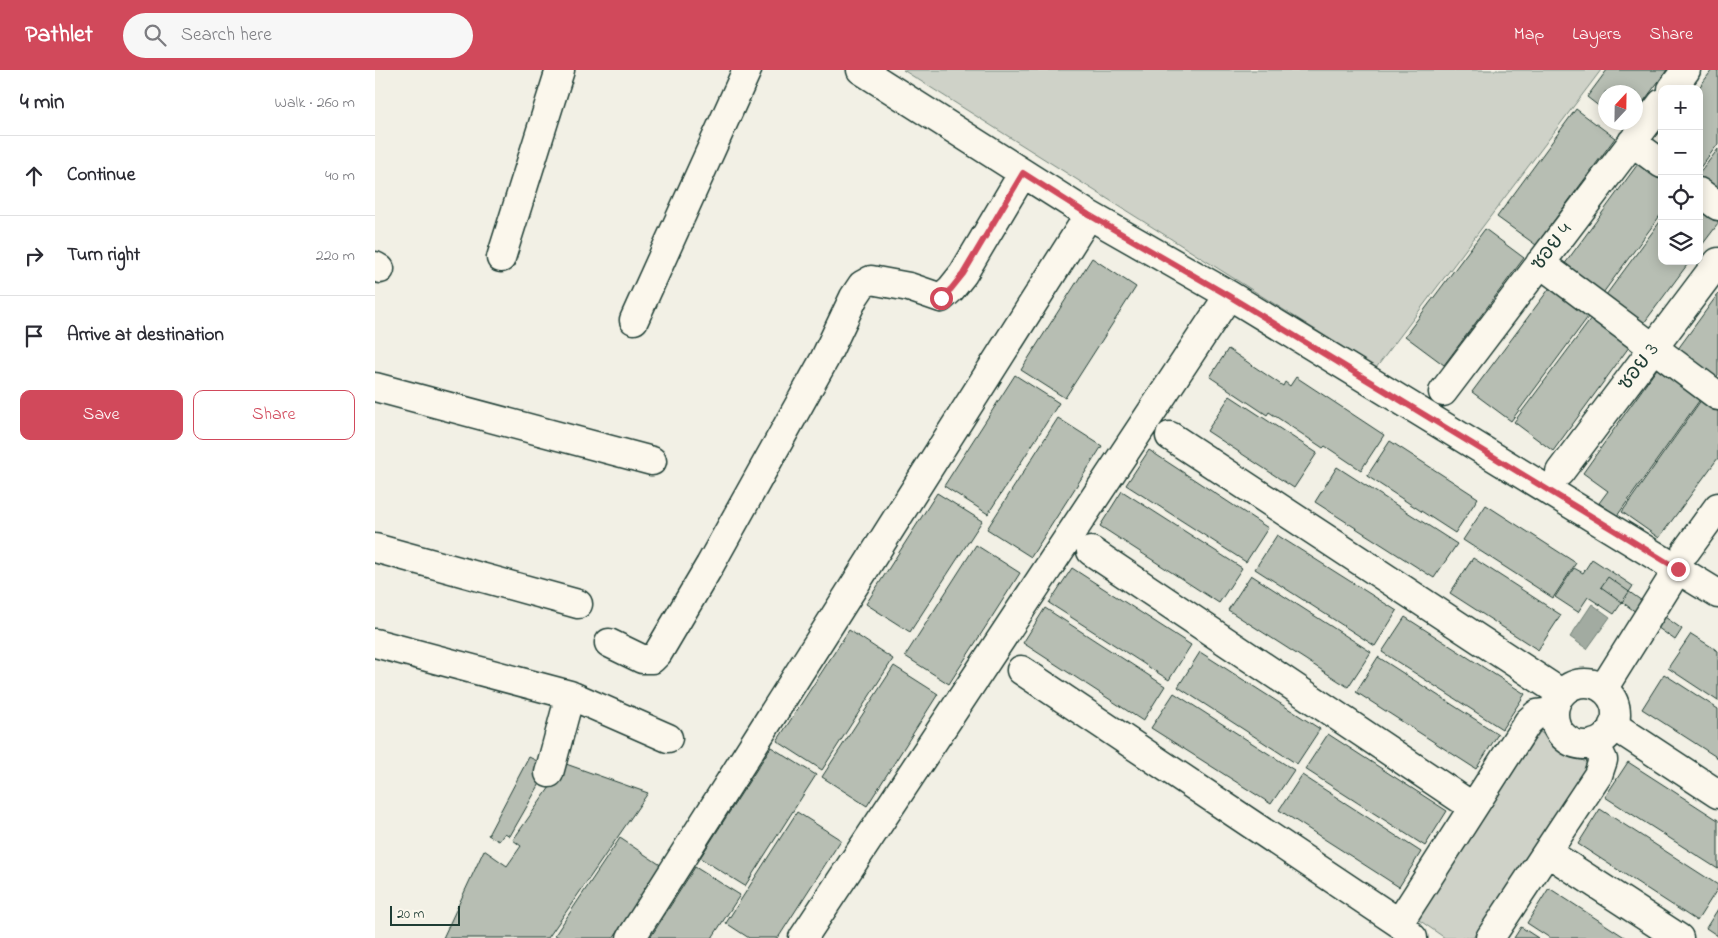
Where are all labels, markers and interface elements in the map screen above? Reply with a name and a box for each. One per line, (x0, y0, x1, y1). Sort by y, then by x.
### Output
search box (123, 13, 473, 58)
text: Pathlet (25, 18, 93, 53)
icon: search (141, 21, 169, 49)
text: Search here (181, 22, 272, 49)
text: Map (1514, 22, 1544, 48)
text: Layers (1572, 22, 1622, 48)
text: Share (1650, 22, 1693, 48)
north arrow (1598, 85, 1643, 130)
map controls (1658, 85, 1703, 265)
button: + (1658, 85, 1703, 130)
text: 4 min (20, 88, 64, 118)
text: Walk · 260 m (275, 91, 355, 115)
button: − (1658, 130, 1703, 175)
icon: ahead (20, 162, 48, 190)
text: Continue (67, 162, 135, 189)
text: 40 m (325, 164, 355, 188)
button: locate (1658, 175, 1703, 220)
street label: ซอย 4 (1524, 217, 1580, 277)
button: layers (1658, 220, 1703, 265)
icon: right (20, 242, 48, 270)
text: Turn right (67, 242, 140, 269)
text: 220 m (316, 244, 355, 268)
route start (930, 287, 953, 310)
icon: arrive (20, 322, 48, 350)
text: Arrive at destination (67, 322, 224, 349)
street label: ซอย 3 (1611, 337, 1667, 397)
button: Save (20, 390, 183, 440)
button: Share (193, 390, 355, 440)
route end (1667, 558, 1690, 581)
scale bar (390, 903, 460, 926)
text: 20 m (397, 904, 424, 925)

